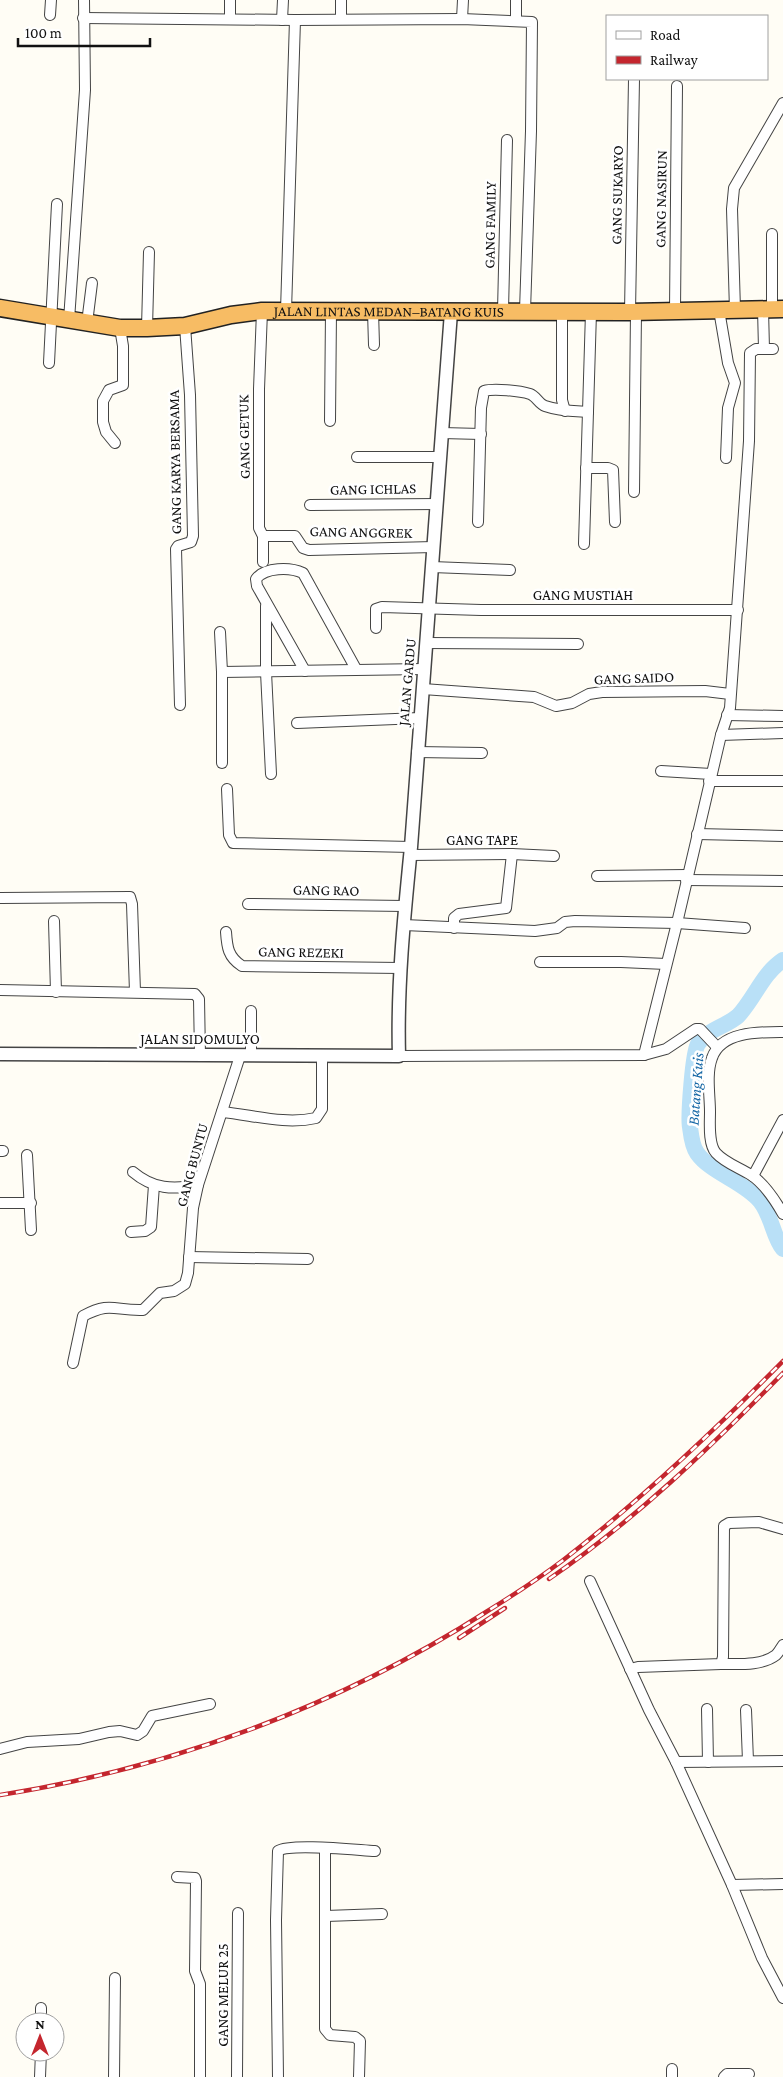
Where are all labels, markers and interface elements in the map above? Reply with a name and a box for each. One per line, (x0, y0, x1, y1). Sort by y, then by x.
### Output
scale bar (18, 15, 150, 47)
legend (606, 15, 768, 80)
text: 100 m (25, 25, 62, 41)
text: Road (650, 27, 681, 43)
text: Railway (650, 52, 698, 69)
street label: GANG SUKARYO (608, 145, 626, 245)
street label: GANG NASIRUN (652, 150, 670, 248)
street label: GANG FAMILY (481, 181, 499, 269)
street label: JALAN LINTAS MEDAN–BATANG KUIS (272, 303, 504, 320)
street label: GANG KARYA BERSAMA (166, 389, 184, 534)
street label: GANG GETUK (235, 394, 253, 479)
street label: GANG ICHLAS (330, 480, 416, 498)
street label: GANG ANGGREK (310, 523, 413, 541)
street label: GANG MUSTIAH (533, 587, 633, 603)
street label: JALAN GARDU (395, 637, 420, 728)
street label: GANG SAIDO (594, 669, 674, 687)
street label: GANG TAPE (446, 832, 518, 848)
street label: GANG RAO (293, 881, 359, 899)
street label: GANG REZEKI (258, 943, 344, 961)
street label: JALAN SIDOMULYO (138, 1031, 260, 1048)
water label: Batang Kuis (684, 1052, 708, 1126)
street label: GANG BUNTU (173, 1121, 211, 1209)
street label: GANG MELUR 25 (215, 1943, 231, 2047)
north arrow (15, 2012, 65, 2062)
text: N (35, 2016, 45, 2032)

